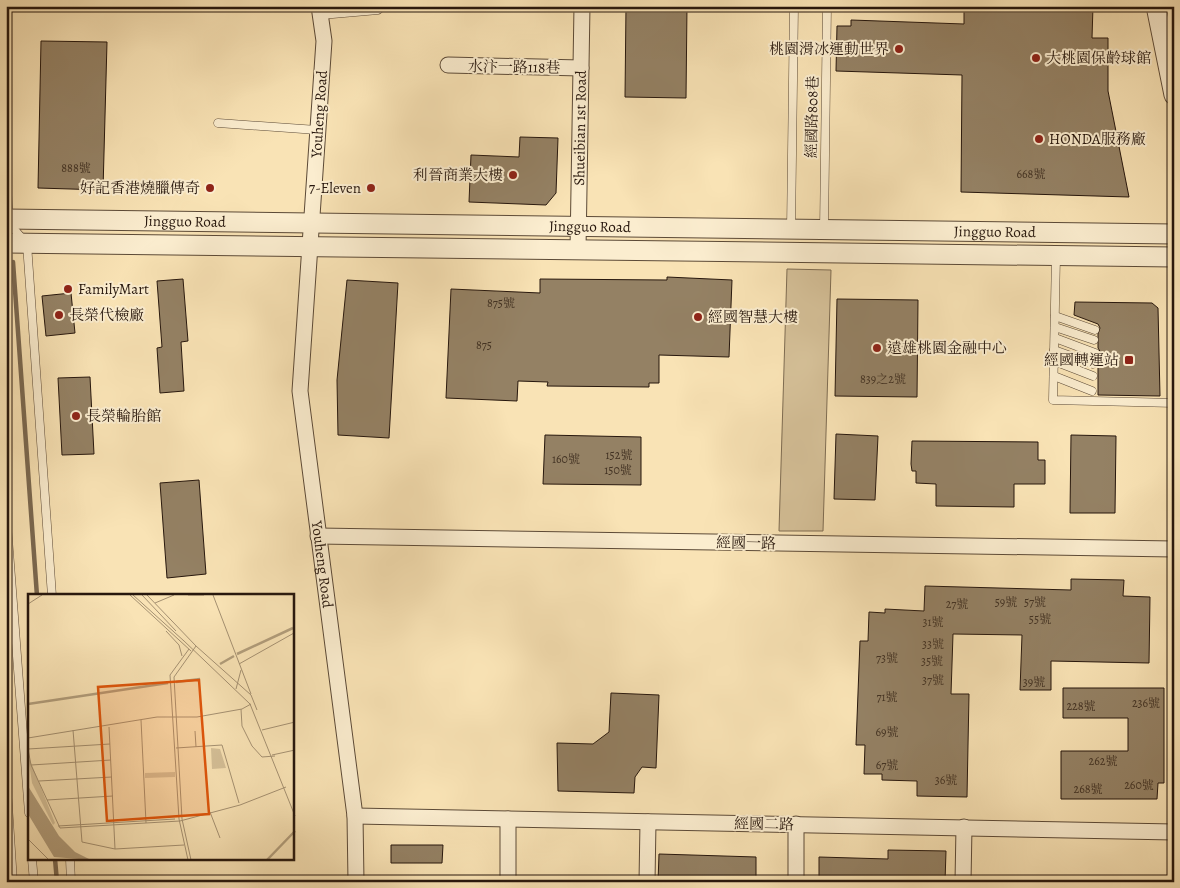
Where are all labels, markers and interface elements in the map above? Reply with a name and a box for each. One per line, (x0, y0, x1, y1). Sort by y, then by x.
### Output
place label: 桃園滑冰運動世界 (769, 39, 889, 59)
marker: 桃園滑冰運動世界 (893, 43, 905, 55)
place label: 大桃園保齡球館 (1046, 48, 1151, 68)
marker: 大桃園保齡球館 (1030, 52, 1042, 64)
street label: 水汴一路118巷 (468, 56, 560, 78)
street label: Youheng Road (306, 69, 332, 159)
street label: Shueibian 1st Road (569, 69, 591, 186)
street label: 經國路808巷 (801, 76, 823, 158)
place label: HONDA服務廠 (1049, 129, 1146, 149)
marker: HONDA服務廠 (1033, 133, 1045, 145)
house number: 888號 (61, 160, 91, 176)
place label: 利晉商業大樓 (413, 165, 503, 185)
house number: 668號 (1017, 166, 1045, 182)
marker: 利晉商業大樓 (507, 169, 519, 181)
place label: 好記香港燒臘傳奇 (80, 178, 200, 198)
place label: 7-Eleven (309, 178, 361, 198)
marker: 好記香港燒臘傳奇 (204, 182, 216, 194)
marker: 7-Eleven (365, 182, 377, 194)
street label: Jingguo Road (144, 211, 227, 232)
street label: Jingguo Road (549, 216, 632, 237)
street label: Jingguo Road (954, 221, 1037, 242)
place label: FamilyMart (78, 279, 149, 299)
marker: FamilyMart (62, 283, 74, 295)
house number: 875號 (487, 295, 515, 311)
place label: 長榮代檢廠 (69, 305, 144, 325)
place label: 經國智慧大樓 (708, 307, 798, 327)
marker: 長榮代檢廠 (53, 309, 65, 321)
marker: 經國智慧大樓 (692, 311, 704, 323)
house number: 875 (476, 337, 492, 353)
place label: 遠雄桃園金融中心 (887, 338, 1007, 358)
marker: 遠雄桃園金融中心 (871, 342, 883, 354)
place label: 經國轉運站 (1044, 350, 1119, 370)
marker: 經國轉運站 (1123, 354, 1135, 366)
house number: 839之2號 (860, 371, 906, 387)
place label: 長榮輪胎館 (86, 406, 161, 426)
marker: 長榮輪胎館 (70, 410, 82, 422)
house number: 152號 (606, 447, 632, 463)
house number: 160號 (552, 451, 580, 467)
house number: 150號 (604, 462, 632, 478)
street label: Youheng Road (307, 519, 338, 610)
street label: 經國一路 (716, 532, 776, 554)
inset map (28, 594, 294, 860)
house number: 59號 (995, 594, 1017, 610)
house number: 57號 (1024, 594, 1046, 610)
house number: 27號 (946, 596, 968, 612)
house number: 55號 (1029, 611, 1051, 627)
house number: 31號 (922, 614, 944, 630)
house number: 33號 (922, 636, 944, 652)
house number: 73號 (876, 650, 898, 666)
house number: 35號 (921, 653, 943, 669)
house number: 37號 (922, 672, 944, 688)
house number: 39號 (1023, 674, 1045, 690)
house number: 71號 (876, 689, 898, 705)
house number: 236號 (1132, 695, 1160, 711)
house number: 228號 (1066, 698, 1096, 714)
house number: 69號 (875, 724, 899, 740)
house number: 262號 (1089, 753, 1117, 769)
house number: 67號 (876, 757, 898, 773)
house number: 36號 (935, 772, 957, 788)
house number: 260號 (1124, 777, 1154, 793)
house number: 268號 (1073, 781, 1103, 797)
street label: 經國二路 (734, 813, 794, 835)

